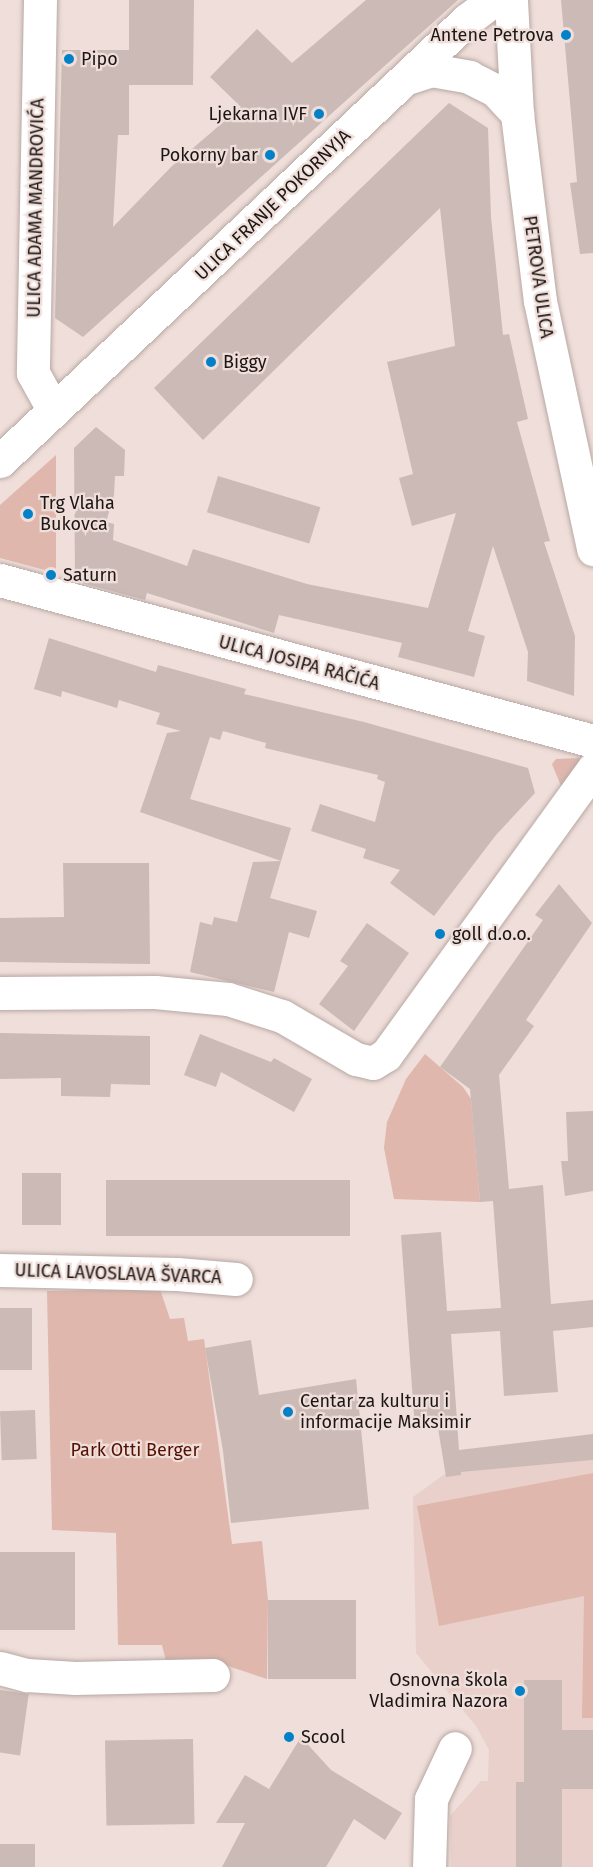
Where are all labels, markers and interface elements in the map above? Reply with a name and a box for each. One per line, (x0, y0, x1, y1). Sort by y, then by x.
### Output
place label: Antene Petrova (431, 24, 554, 46)
marker: Antene Petrova (559, 28, 573, 42)
place label: Pipo (81, 48, 118, 70)
marker: Pipo (62, 52, 76, 66)
street label: ULICA ADAMA MANDROVIĆA (23, 98, 49, 318)
place label: Ljekarna IVF (209, 103, 307, 125)
marker: Ljekarna IVF (312, 107, 326, 121)
street label: ULICA FRANJE POKORNYJA (191, 125, 355, 285)
place label: Pokorny bar (160, 144, 258, 166)
marker: Pokorny bar (263, 148, 277, 162)
street label: PETROVA ULICA (519, 214, 557, 340)
place label: Biggy (223, 351, 267, 373)
marker: Biggy (204, 355, 218, 369)
place label: Trg Vlaha Bukovca (40, 493, 115, 536)
marker: Trg Vlaha Bukovca (21, 507, 35, 521)
place label: Saturn (63, 564, 117, 586)
marker: Saturn (44, 568, 58, 582)
street label: ULICA JOSIPA RAČIĆA (216, 631, 382, 695)
place label: goll d.o.o. (452, 923, 531, 945)
marker: goll d.o.o. (433, 927, 447, 941)
street label: ULICA LAVOSLAVA ŠVARCA (14, 1260, 222, 1288)
place label: Centar za kulturu i informacije Maksimir (300, 1391, 471, 1434)
marker: Centar za kulturu i informacije Maksimir (281, 1405, 295, 1419)
park label: Park Otti Berger (71, 1439, 199, 1461)
place label: Osnovna škola Vladimira Nazora (369, 1670, 508, 1712)
marker: Osnovna škola Vladimira Nazora (513, 1684, 527, 1698)
place label: Scool (301, 1726, 345, 1748)
marker: Scool (282, 1730, 296, 1744)

